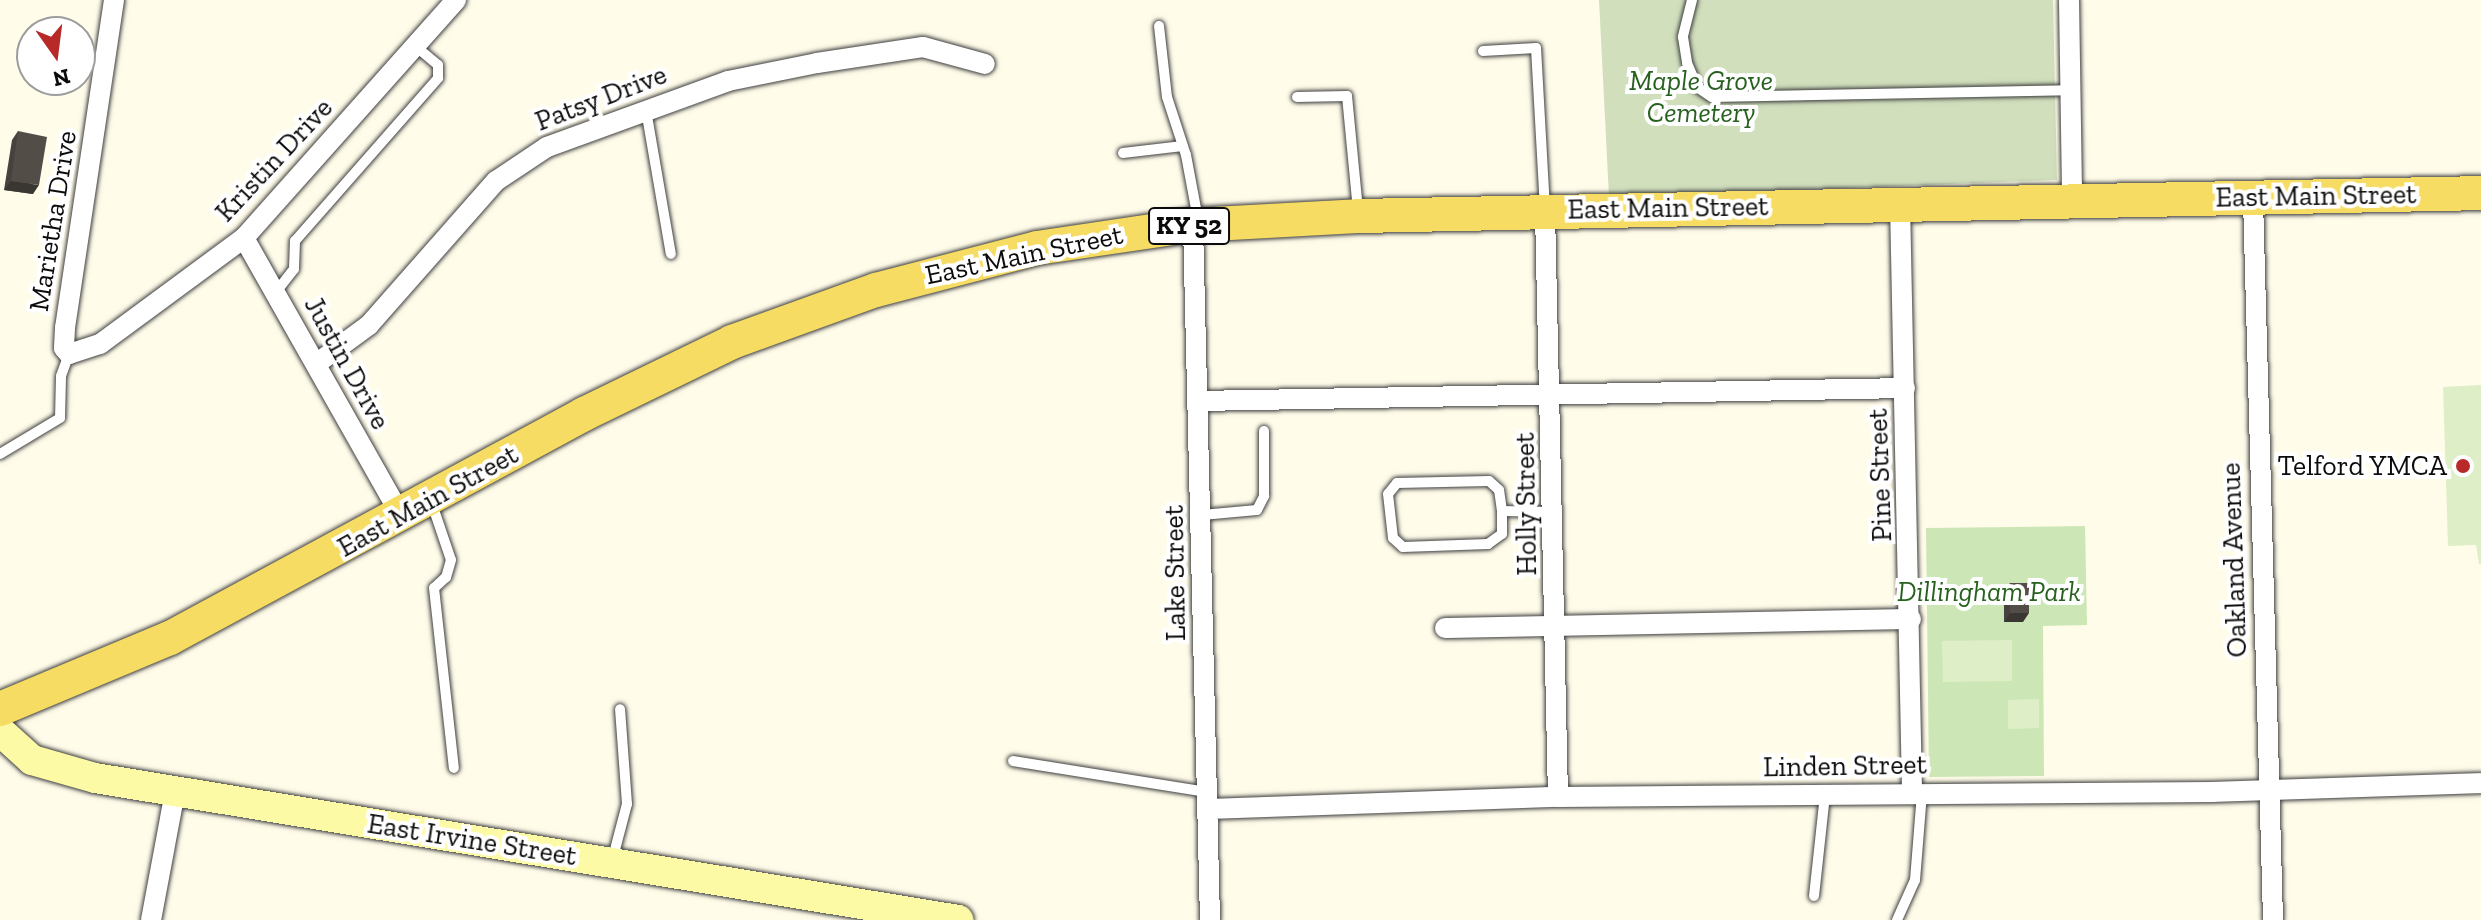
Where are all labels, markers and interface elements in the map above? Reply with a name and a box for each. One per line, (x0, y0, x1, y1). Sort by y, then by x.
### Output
north arrow (16, 16, 96, 96)
street label: Patsy Drive (530, 57, 672, 139)
text: N (50, 63, 73, 93)
park label: Maple Grove Cemetery (1629, 64, 1773, 130)
street label: Kristin Drive (208, 91, 340, 229)
street label: Marietha Drive (22, 128, 84, 314)
street label: East Main Street (2215, 177, 2417, 215)
street label: East Main Street (1567, 189, 1769, 227)
road number: KY 52 (1147, 204, 1231, 248)
street label: East Main Street (922, 218, 1126, 292)
street label: Justin Drive (297, 291, 397, 435)
street label: Pine Street (1861, 408, 1899, 542)
street label: Holly Street (1508, 432, 1544, 576)
street label: East Main Street (332, 438, 524, 564)
place label: Telford YMCA (2276, 449, 2447, 483)
marker: Telford YMCA (2454, 457, 2472, 475)
street label: Oakland Avenue (2214, 462, 2254, 658)
street label: Lake Street (1157, 505, 1193, 641)
park label: Dillingham Park (1897, 575, 2081, 609)
street label: Linden Street (1763, 748, 1927, 784)
street label: East Irvine Street (365, 807, 579, 873)

